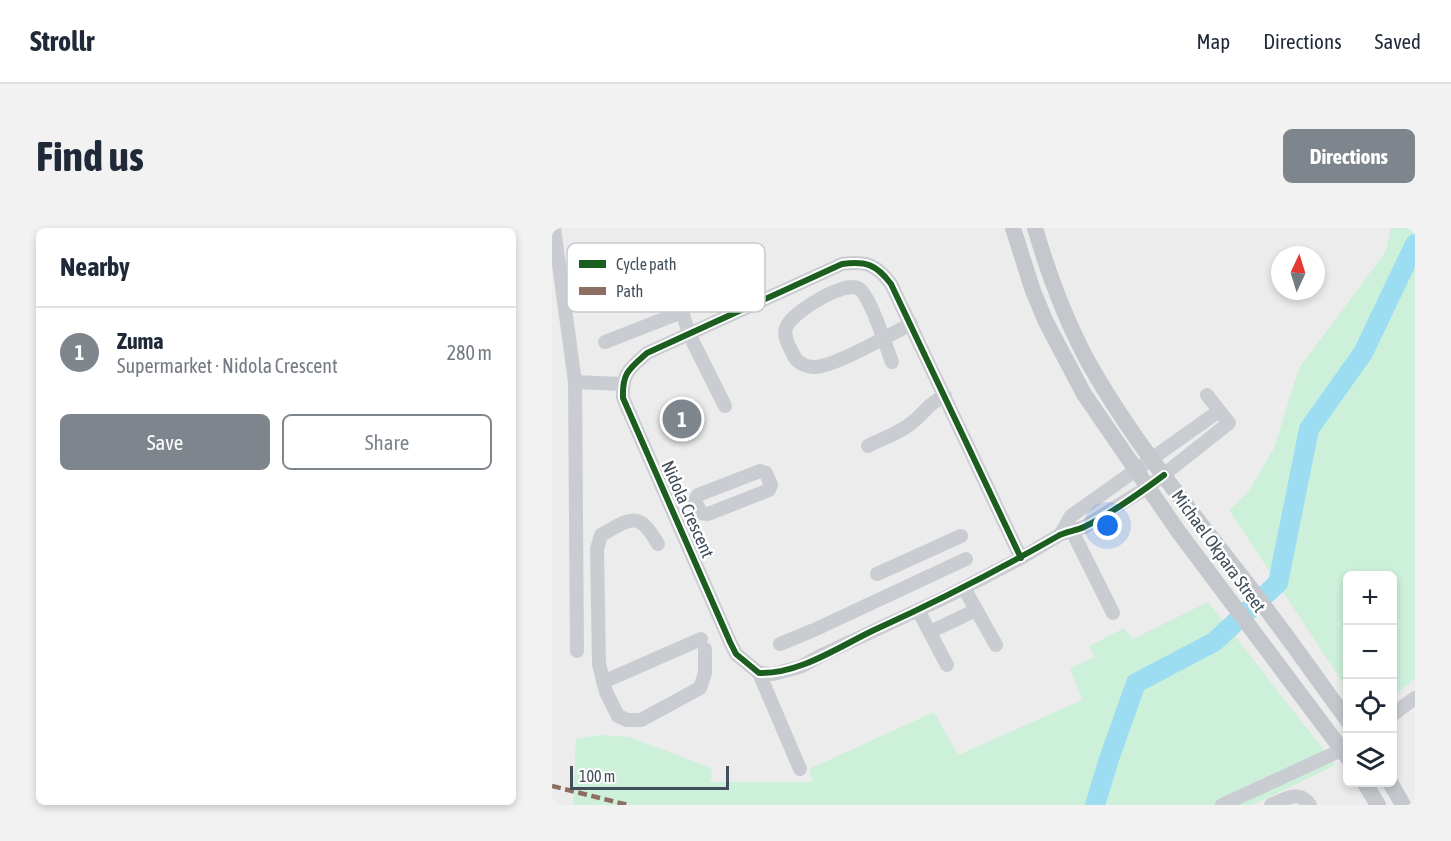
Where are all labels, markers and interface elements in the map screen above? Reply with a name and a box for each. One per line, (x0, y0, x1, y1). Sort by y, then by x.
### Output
text: Strollr (30, 25, 94, 57)
text: Map (1196, 29, 1230, 53)
text: Directions (1263, 29, 1342, 53)
text: Saved (1375, 29, 1421, 53)
button: Directions (1283, 129, 1415, 183)
text: Find us (36, 132, 144, 180)
legend (567, 243, 765, 312)
north arrow (1271, 246, 1325, 300)
text: Nearby (60, 252, 130, 282)
text: Cycle path (616, 255, 676, 274)
text: Path (616, 282, 643, 300)
text: Zuma (117, 328, 164, 354)
text: 1 (75, 341, 84, 364)
text: 280 m (447, 341, 492, 364)
text: Supermarket · Nidola Crescent (117, 354, 338, 377)
pin: 1 (662, 396, 702, 441)
button: Save (60, 414, 270, 470)
button: Share (282, 414, 492, 470)
street label: Nidola Crescent (657, 457, 719, 561)
street label: Michael Okpara Street (1168, 486, 1270, 616)
your location (1093, 511, 1122, 540)
map controls (1343, 571, 1397, 787)
button: + (1343, 571, 1397, 625)
button: − (1343, 625, 1397, 679)
button: locate (1343, 679, 1397, 733)
button: layers (1343, 733, 1397, 787)
scale bar (570, 763, 729, 790)
text: 100 m (579, 767, 615, 785)

